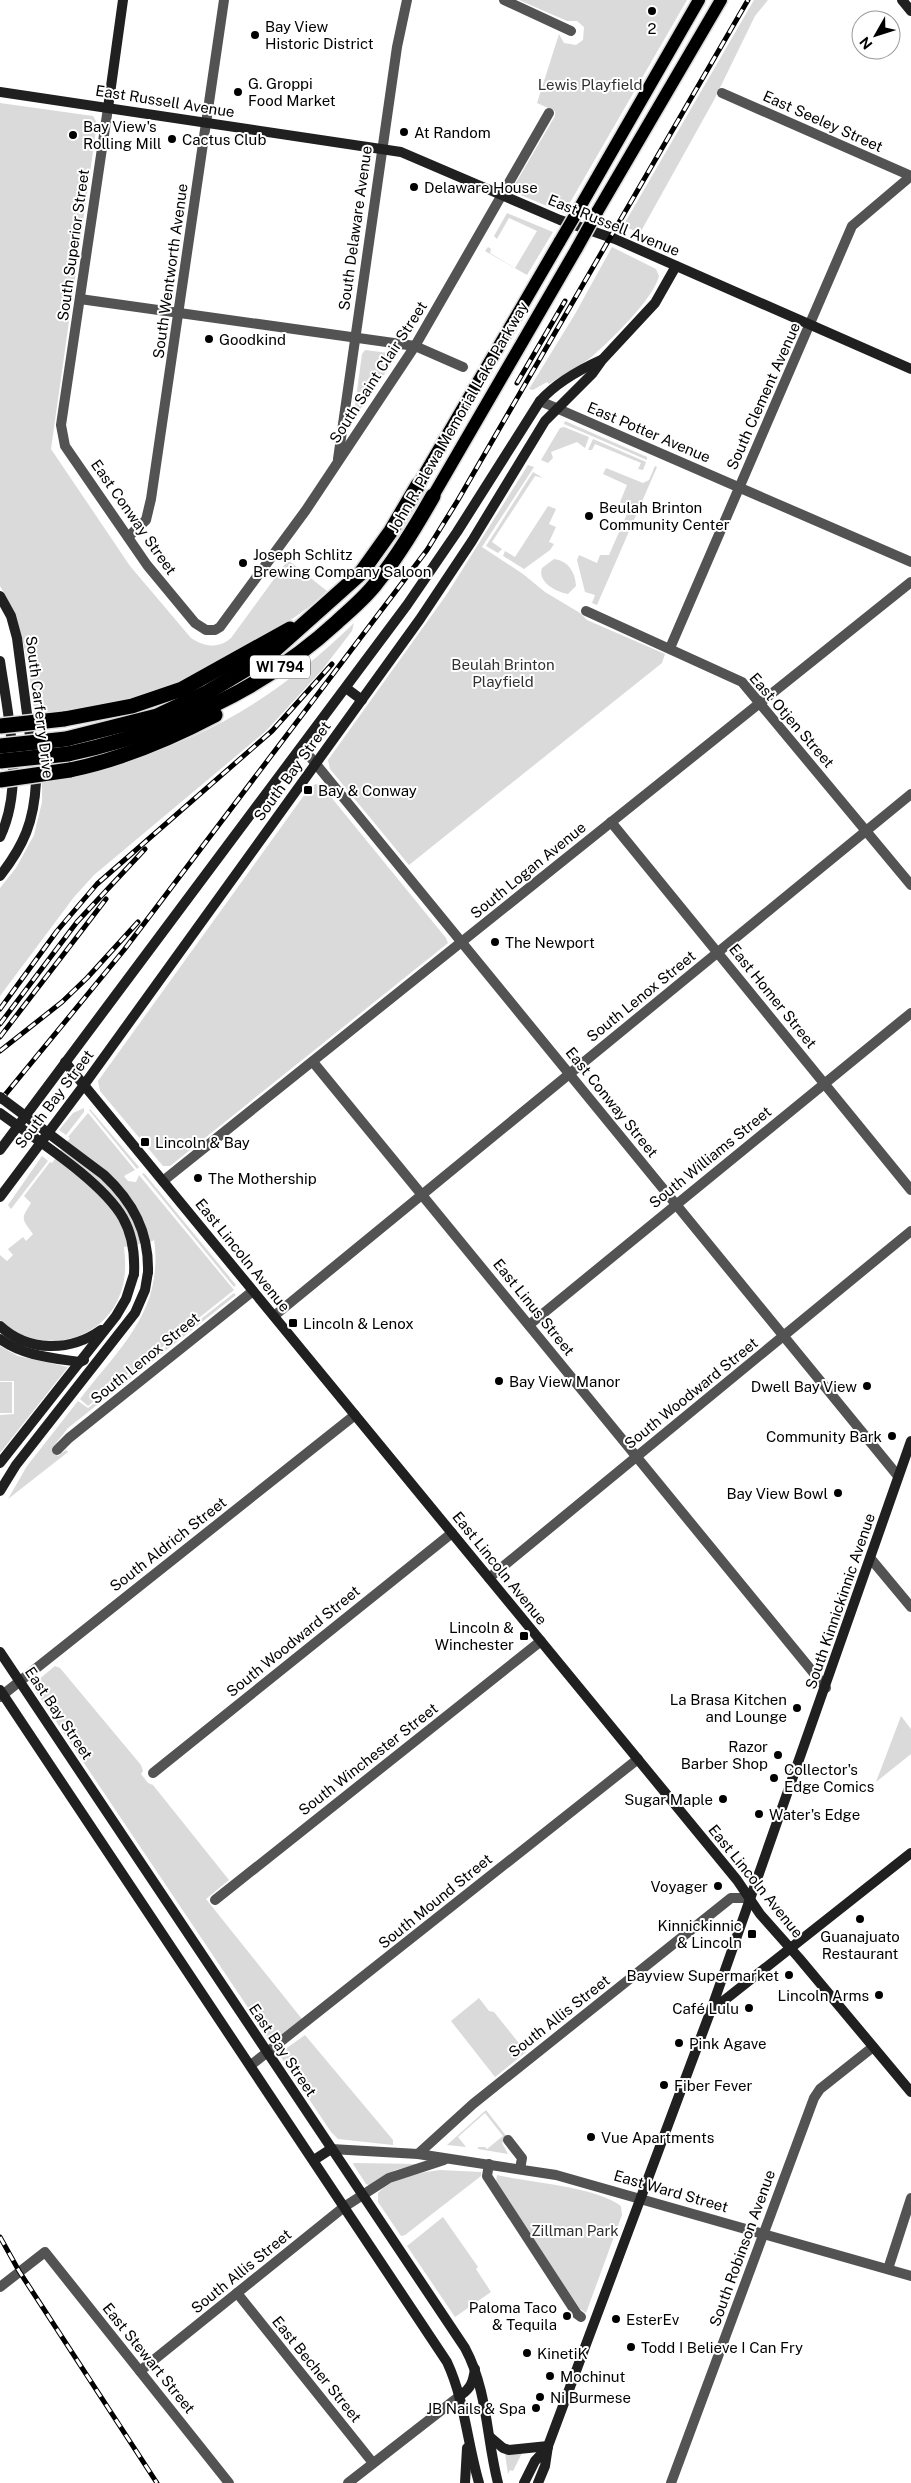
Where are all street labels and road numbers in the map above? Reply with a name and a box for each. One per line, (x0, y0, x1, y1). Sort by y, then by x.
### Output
street label: East Russell Avenue (94, 82, 236, 120)
street label: East Seeley Street (760, 87, 886, 155)
street label: South Delaware Avenue (335, 145, 375, 311)
street label: South Superior Street (54, 168, 92, 322)
street label: South Wentworth Avenue (149, 182, 191, 360)
street label: East Russell Avenue (546, 191, 682, 259)
street label: South Saint Clair Street (326, 298, 430, 446)
street label: John R. Plewa Memorial Lake Parkway (385, 299, 531, 535)
street label: South Clement Avenue (723, 320, 803, 472)
street label: East Potter Avenue (585, 398, 713, 466)
street label: East Conway Street (88, 456, 180, 578)
street label: South Carferry Drive (23, 635, 57, 779)
road number: WI 794 (250, 656, 310, 679)
street label: East Otjen Street (746, 669, 838, 771)
street label: South Bay Street (250, 718, 334, 824)
street label: South Logan Avenue (467, 818, 589, 922)
street label: East Homer Street (726, 941, 820, 1052)
street label: South Lenox Street (583, 947, 699, 1045)
street label: East Conway Street (562, 1044, 662, 1161)
street label: South Bay Street (11, 1046, 97, 1152)
street label: South Williams Street (646, 1103, 774, 1211)
street label: East Lincoln Avenue (192, 1195, 294, 1315)
street label: East Linus Street (490, 1255, 578, 1359)
street label: South Lenox Street (87, 1309, 203, 1407)
street label: South Woodward Street (621, 1334, 761, 1452)
street label: South Aldrich Street (106, 1493, 230, 1595)
street label: East Lincoln Avenue (449, 1508, 551, 1628)
street label: South Kinnickinnic Avenue (802, 1511, 878, 1691)
street label: South Woodward Street (223, 1582, 363, 1700)
street label: East Bay Street (22, 1664, 96, 1763)
street label: South Winchester Street (295, 1699, 441, 1819)
street label: East Lincoln Avenue (705, 1821, 807, 1941)
street label: South Mound Street (375, 1850, 495, 1952)
street label: South Allis Street (505, 1971, 613, 2061)
street label: East Bay Street (246, 2001, 320, 2100)
street label: East Ward Street (612, 2167, 730, 2215)
street label: South Robinson Avenue (706, 2168, 778, 2328)
street label: South Allis Street (188, 2225, 294, 2316)
street label: East Stewart Street (99, 2299, 199, 2417)
street label: East Becher Street (269, 2313, 365, 2426)

